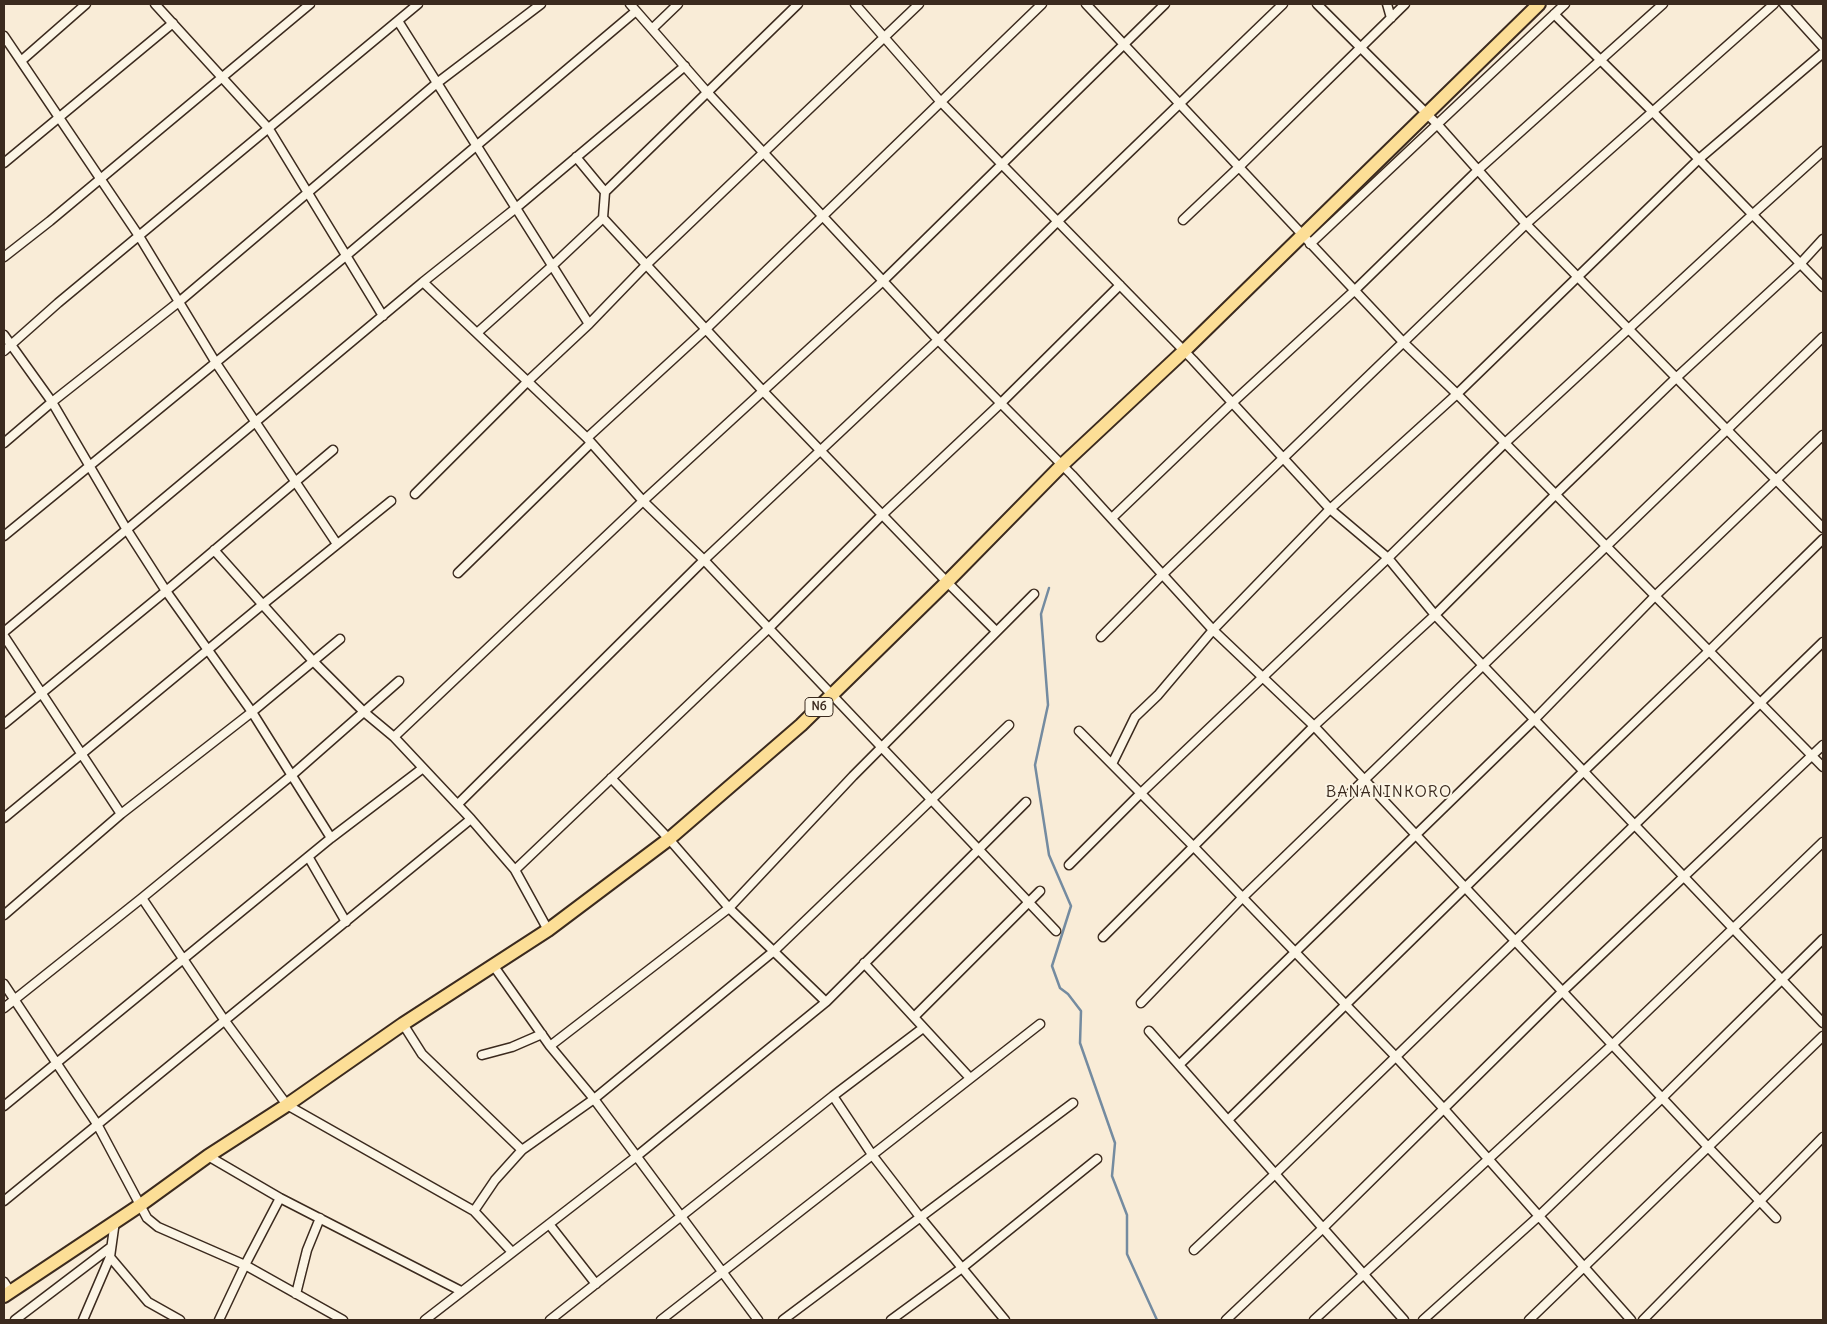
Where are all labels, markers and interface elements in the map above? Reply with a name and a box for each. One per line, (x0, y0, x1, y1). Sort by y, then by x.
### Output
road number: N6 (805, 698, 833, 716)
district label: BANANINKORO (1324, 782, 1454, 802)

